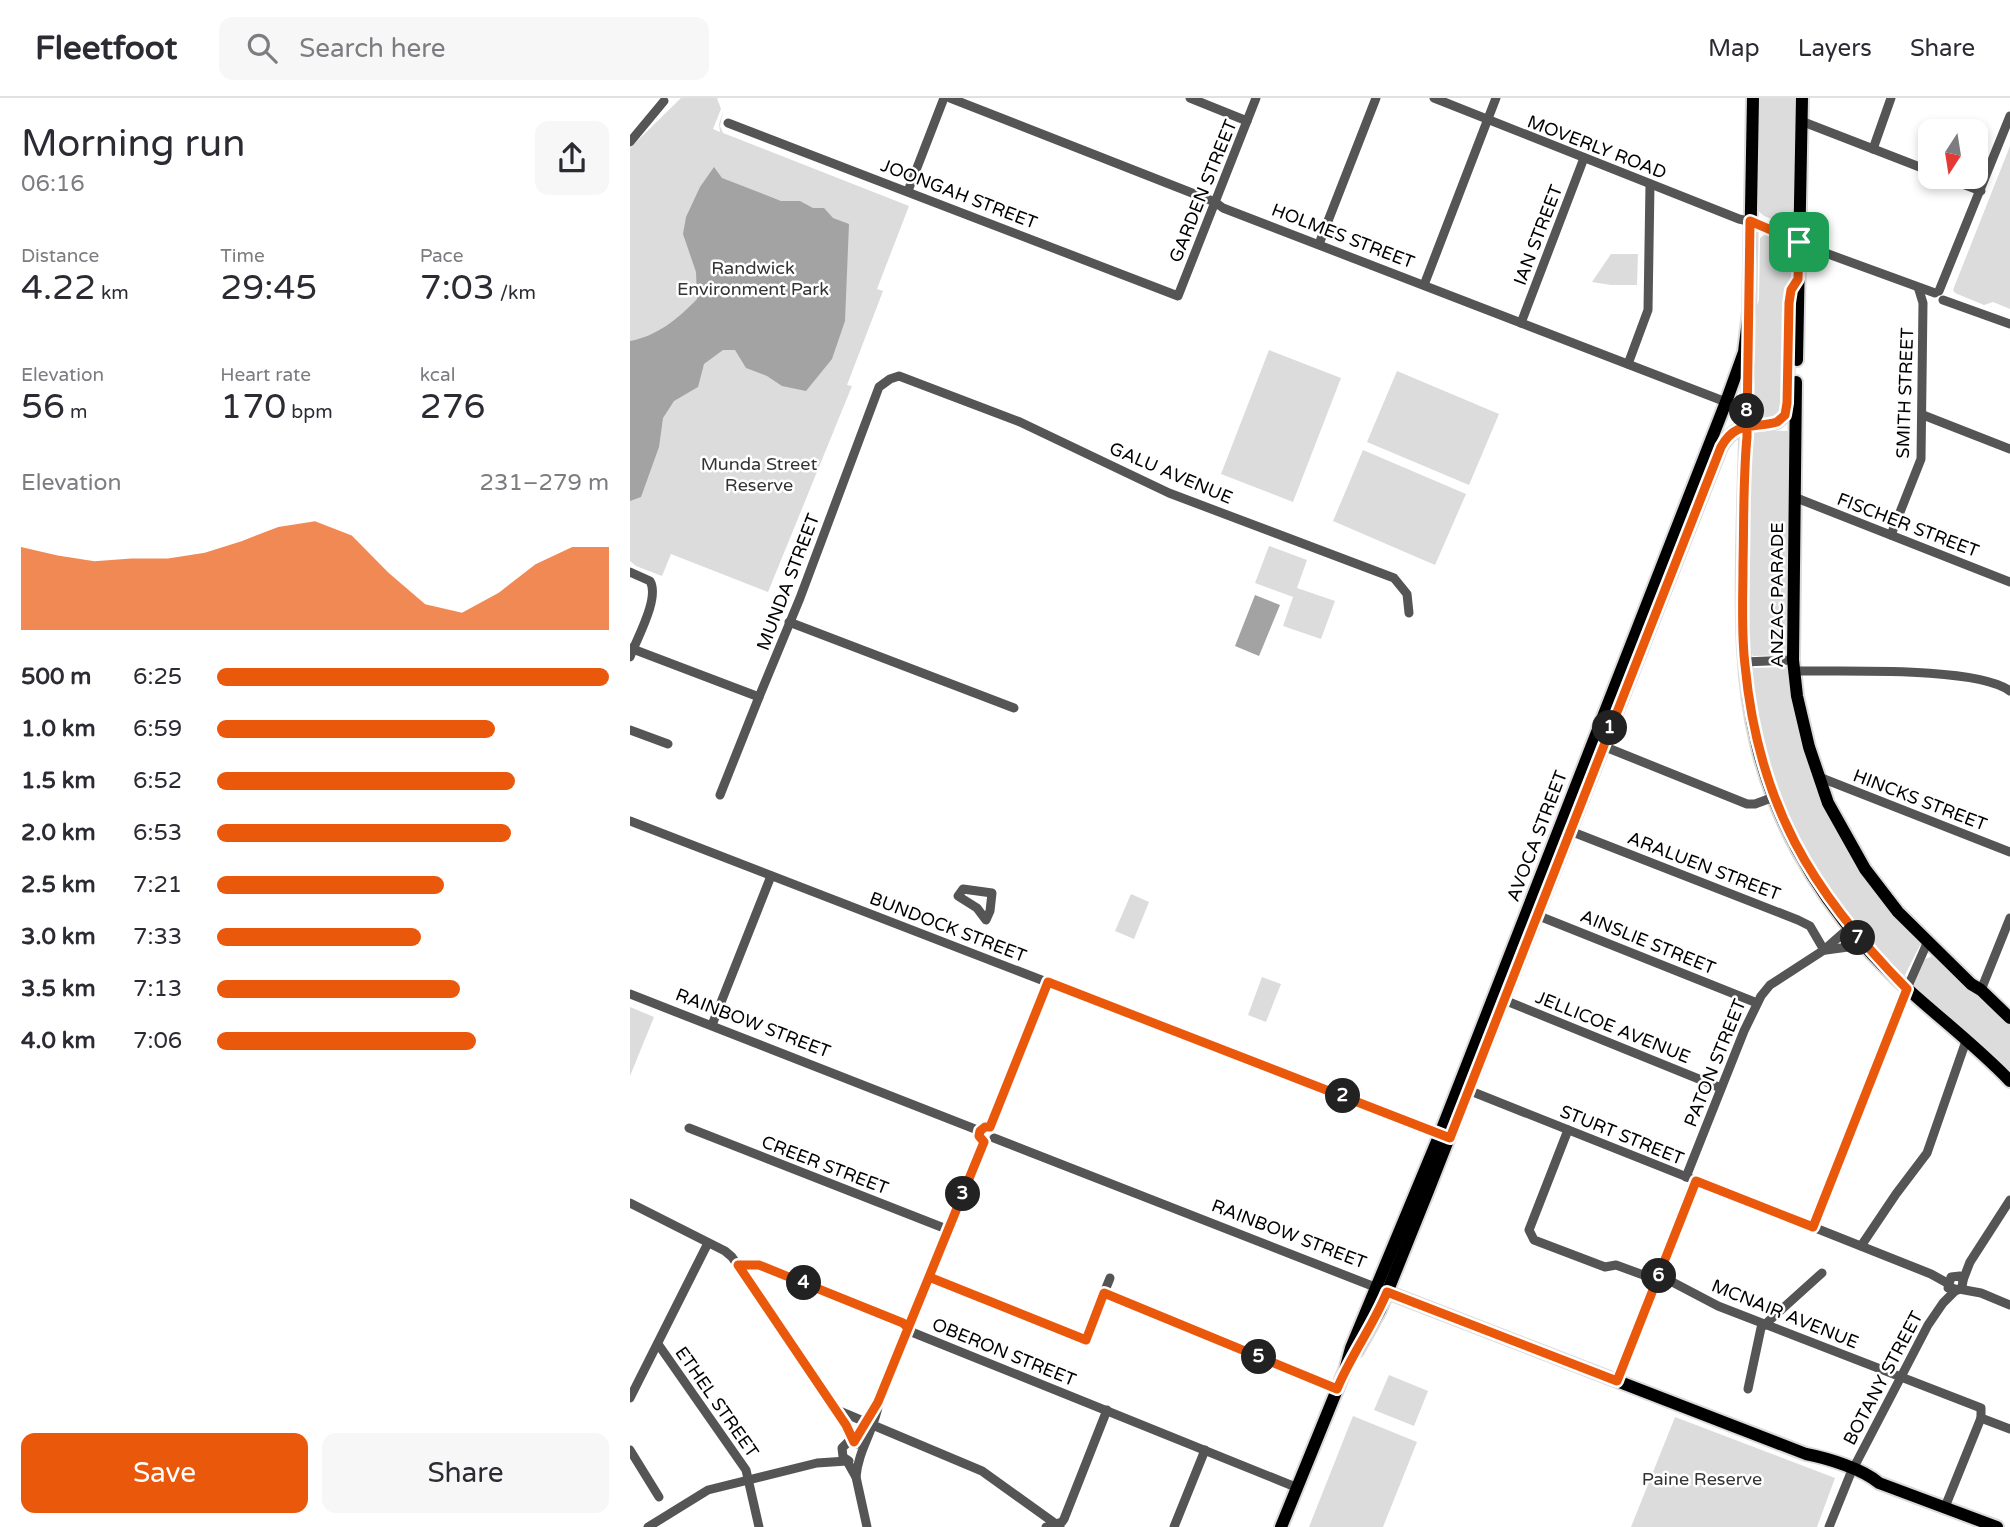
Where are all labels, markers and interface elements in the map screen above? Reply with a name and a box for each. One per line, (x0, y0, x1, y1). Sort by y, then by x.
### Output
search box (219, 17, 709, 80)
text: Fleetfoot (35, 29, 177, 68)
icon: search (243, 29, 281, 67)
text: Search here (299, 33, 445, 64)
text: Map (1708, 34, 1760, 63)
text: Layers (1798, 34, 1872, 63)
text: Share (1910, 34, 1975, 63)
street label: MOVERLY ROAD (1524, 110, 1670, 184)
street label: GARDEN STREET (1164, 116, 1242, 266)
north arrow (1918, 119, 1988, 189)
map controls (1918, 119, 1988, 189)
text: Morning run (21, 121, 245, 167)
button: share (535, 121, 609, 195)
street label: JOONGAH STREET (878, 154, 1040, 234)
text: 06:16 (21, 170, 85, 198)
street label: IAN STREET (1509, 182, 1567, 288)
street label: HOLMES STREET (1268, 199, 1418, 273)
pin (1769, 212, 1829, 272)
icon: arrive (1780, 223, 1818, 261)
text: Distance (21, 245, 99, 267)
text: Time (220, 245, 265, 267)
text: Pace (420, 245, 463, 267)
park label: Randwick Environment Park (677, 257, 829, 300)
text: 4.22 (21, 267, 96, 309)
text: 29:45 (220, 267, 317, 309)
text: 7:03 (420, 267, 495, 309)
text: km (96, 282, 129, 304)
text: /km (495, 282, 536, 304)
street label: SMITH STREET (1892, 327, 1918, 459)
text: Elevation (21, 364, 104, 386)
text: Heart rate (220, 364, 311, 386)
text: kcal (420, 364, 455, 386)
text: 56 (21, 386, 65, 428)
text: 170 (220, 386, 286, 428)
text: 276 (420, 386, 486, 428)
pin: 8 (1730, 394, 1764, 428)
text: 8 (1741, 399, 1752, 421)
text: m (65, 401, 87, 423)
text: bpm (286, 401, 333, 423)
street label: GALU AVENUE (1106, 437, 1236, 509)
park label: Munda Street Reserve (701, 453, 817, 496)
text: Elevation (21, 469, 122, 497)
text: 231–279 m (480, 469, 609, 497)
street label: FISCHER STREET (1834, 488, 1982, 562)
street label: MUNDA STREET (752, 510, 824, 654)
street label: ANZAC PARADE (1766, 522, 1788, 668)
text: 500 m (21, 663, 91, 691)
text: 6:25 (133, 663, 182, 691)
pin: 1 (1592, 710, 1628, 746)
text: 1.0 km (21, 715, 96, 743)
text: 6:59 (133, 715, 182, 743)
text: 1 (1604, 716, 1615, 738)
street label: HINCKS STREET (1850, 764, 1990, 836)
text: 1.5 km (21, 767, 96, 795)
text: 6:52 (133, 767, 182, 795)
street label: AVOCA STREET (1502, 767, 1572, 904)
text: 2.0 km (21, 819, 96, 847)
text: 6:53 (133, 819, 182, 847)
street label: ARALUEN STREET (1624, 827, 1784, 905)
text: 2.5 km (21, 871, 96, 899)
text: 7:21 (133, 871, 182, 899)
street label: BUNDOCK STREET (867, 887, 1030, 967)
street label: AINSLIE STREET (1577, 905, 1719, 979)
pin: 7 (1840, 920, 1876, 956)
text: 3.0 km (21, 923, 96, 951)
text: 7:33 (133, 923, 182, 951)
text: 7 (1852, 926, 1863, 948)
text: 3.5 km (21, 975, 96, 1003)
text: 7:13 (133, 975, 182, 1003)
street label: RAINBOW STREET (673, 983, 833, 1063)
street label: JELLICOE AVENUE (1532, 986, 1694, 1068)
street label: PATON STREET (1679, 996, 1751, 1130)
text: 4.0 km (21, 1027, 96, 1055)
text: 7:06 (133, 1027, 182, 1055)
pin: 2 (1326, 1079, 1360, 1114)
text: 2 (1337, 1084, 1348, 1106)
street label: STURT STREET (1557, 1100, 1687, 1170)
street label: CREER STREET (759, 1131, 891, 1199)
pin: 3 (946, 1176, 980, 1212)
text: 3 (957, 1182, 968, 1204)
street label: RAINBOW STREET (1209, 1194, 1369, 1274)
pin: 6 (1642, 1258, 1676, 1294)
text: 6 (1653, 1264, 1664, 1286)
pin: 4 (786, 1266, 822, 1300)
text: 4 (798, 1271, 809, 1293)
street label: MCNAIR AVENUE (1708, 1274, 1862, 1354)
street label: BOTANY STREET (1838, 1307, 1928, 1449)
street label: OBERON STREET (929, 1313, 1079, 1391)
pin: 5 (1242, 1340, 1276, 1374)
street label: ETHEL STREET (671, 1342, 764, 1462)
text: 5 (1253, 1345, 1264, 1367)
button: Save (21, 1433, 308, 1513)
button: Share (322, 1433, 609, 1513)
park label: Paine Reserve (1642, 1468, 1762, 1490)

